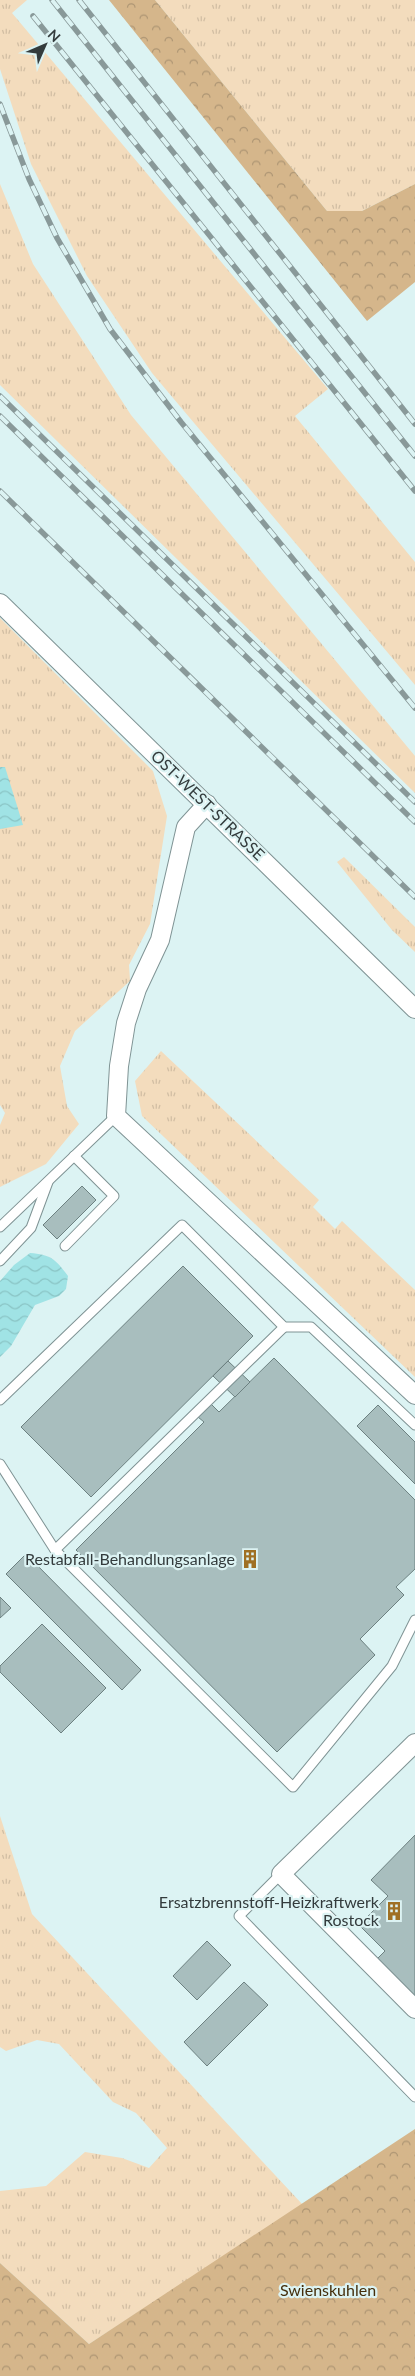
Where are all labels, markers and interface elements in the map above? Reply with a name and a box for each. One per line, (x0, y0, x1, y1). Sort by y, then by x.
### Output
north arrow (20, 20, 70, 70)
text: N (45, 26, 64, 45)
street label: OST-WEST-STRASSE (148, 746, 269, 864)
building icon: Restabfall-Behandlungsanlage (239, 1548, 261, 1570)
place label: Restabfall-Behandlungsanlage (25, 1549, 235, 1568)
place label: Ersatzbrennstoff-Heizkraftwerk Rostock (159, 1892, 380, 1929)
building icon: Ersatzbrennstoff-Heizkraftwerk Rostock (383, 1900, 405, 1922)
park label: Swienskuhlen (280, 2280, 376, 2299)

